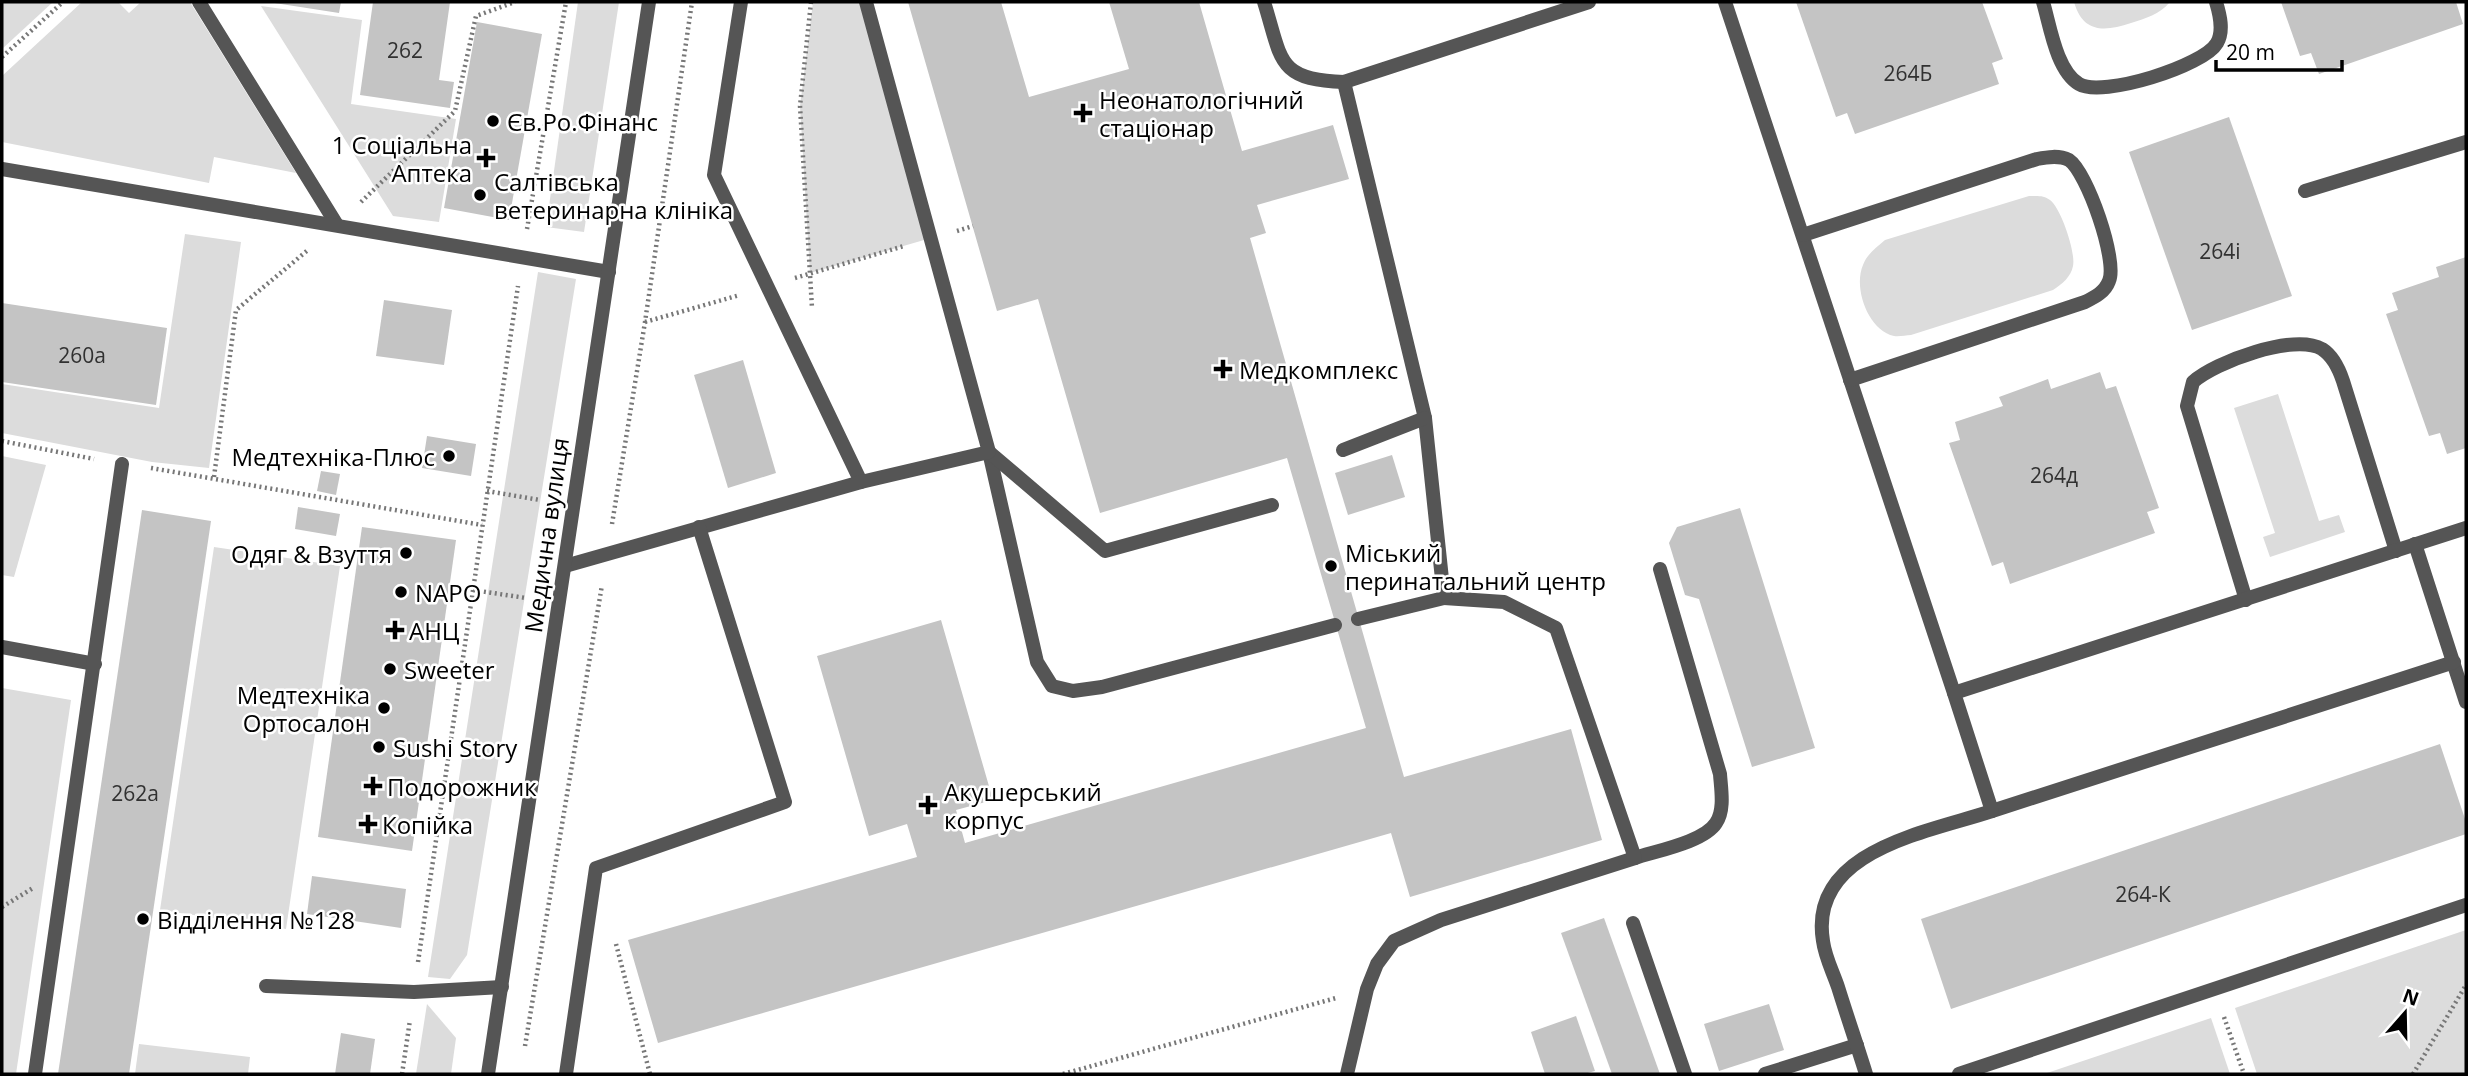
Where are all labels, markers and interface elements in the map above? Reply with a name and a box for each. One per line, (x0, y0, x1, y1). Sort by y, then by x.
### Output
scale bar (2216, 28, 2342, 72)
house number: 262 (387, 36, 423, 64)
text: 20 m (2226, 38, 2275, 66)
house number: 264Б (1884, 59, 1932, 87)
place label: Неонатологічний стаціонар (1099, 83, 1304, 144)
marker: Неонатологічний стаціонар (1073, 103, 1093, 123)
place label: Єв.Ро.Фінанс (507, 105, 658, 138)
marker: Єв.Ро.Фінанс (485, 113, 501, 129)
place label: 1 Соціальна Аптека (332, 128, 472, 189)
marker: 1 Соціальна Аптека (478, 150, 494, 166)
place label: Салтівська ветеринарна клініка (494, 165, 733, 226)
marker: Салтівська ветеринарна клініка (472, 187, 488, 203)
house number: 264і (2199, 237, 2241, 265)
house number: 260а (58, 341, 106, 369)
place label: Медкомплекс (1239, 353, 1398, 386)
marker: Медкомплекс (1213, 359, 1233, 379)
street label: Медична вулиця (516, 435, 576, 635)
place label: Медтехніка-Плюс (232, 440, 435, 473)
marker: Медтехніка-Плюс (441, 448, 457, 464)
house number: 264д (2030, 461, 2078, 489)
place label: Міський перинатальний центр (1345, 536, 1606, 597)
place label: Одяг & Взуття (231, 537, 392, 570)
marker: Одяг & Взуття (398, 545, 414, 561)
marker: Міський перинатальний центр (1323, 558, 1339, 574)
place label: NAPO (415, 576, 481, 609)
marker: NAPO (393, 584, 409, 600)
place label: АНЦ (409, 614, 460, 647)
marker: АНЦ (387, 622, 403, 638)
place label: Sweeter (404, 653, 495, 686)
marker: Sweeter (382, 661, 398, 677)
place label: Медтехніка Ортосалон (237, 678, 370, 739)
marker: Медтехніка Ортосалон (376, 700, 392, 716)
place label: Sushi Story (393, 731, 518, 764)
marker: Sushi Story (371, 739, 387, 755)
place label: Подорожник (387, 770, 537, 803)
place label: Акушерський корпус (944, 775, 1102, 836)
marker: Подорожник (365, 778, 381, 794)
house number: 262а (111, 779, 159, 807)
marker: Акушерський корпус (918, 795, 938, 815)
place label: Копійка (382, 808, 473, 841)
marker: Копійка (360, 816, 376, 832)
house number: 264-К (2115, 880, 2171, 908)
place label: Відділення №128 (157, 903, 355, 936)
marker: Відділення №128 (135, 911, 151, 927)
north arrow (2370, 978, 2440, 1048)
text: N (2399, 982, 2423, 1012)

